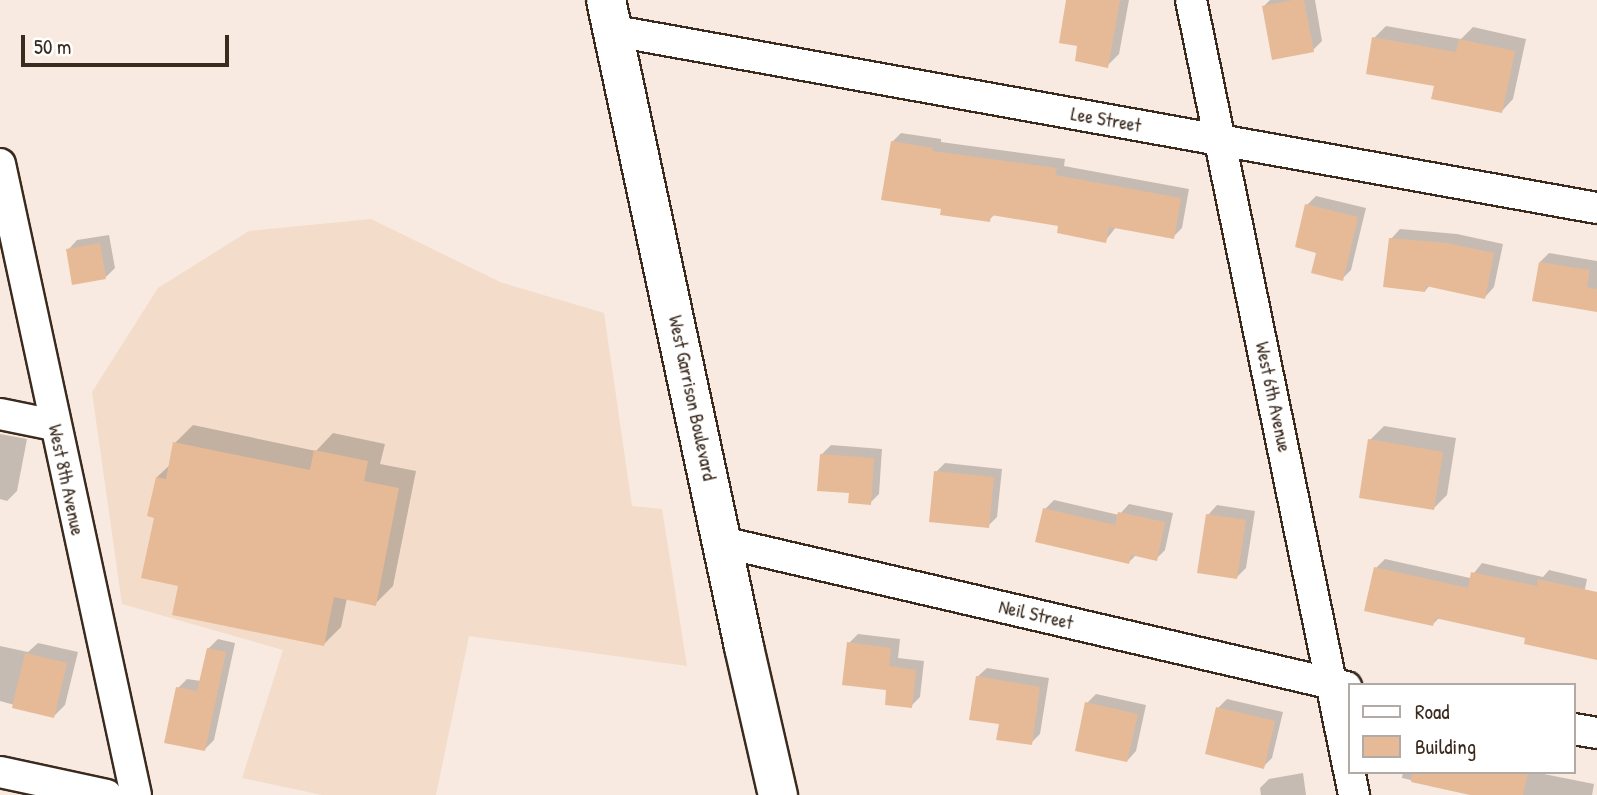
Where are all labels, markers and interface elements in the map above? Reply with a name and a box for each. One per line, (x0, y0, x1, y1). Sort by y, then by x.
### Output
scale bar (24, 21, 233, 65)
text: 50 m (34, 32, 71, 61)
street label: Lee Street (1069, 103, 1143, 137)
street label: West Garrison Boulevard (663, 313, 721, 483)
street label: West 6th Avenue (1250, 340, 1296, 454)
street label: West 8th Avenue (43, 422, 89, 538)
street label: Neil Street (997, 595, 1075, 635)
legend (1348, 683, 1576, 774)
text: Road (1415, 697, 1449, 726)
text: Building (1415, 732, 1476, 761)

